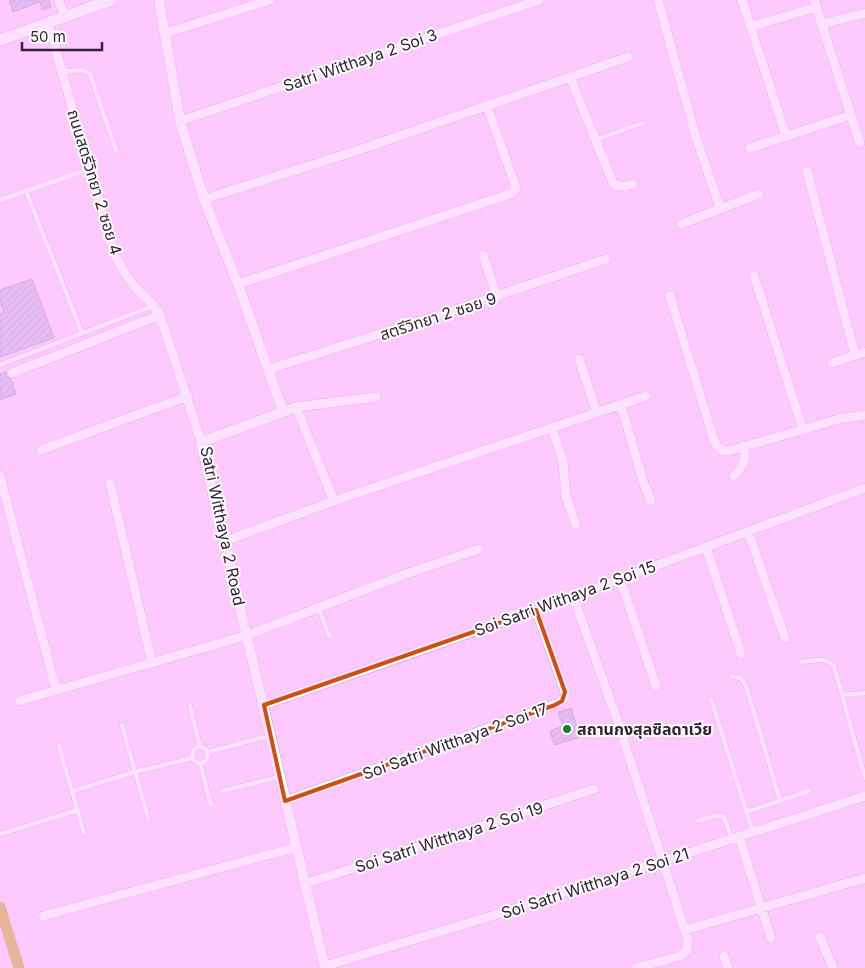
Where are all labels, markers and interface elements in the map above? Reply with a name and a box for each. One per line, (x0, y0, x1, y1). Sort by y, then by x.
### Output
scale bar (22, 20, 102, 52)
street label: Satri Witthaya 2 Soi 3 (280, 24, 440, 96)
text: 50 m (30, 27, 66, 46)
street label: ถนนสตรีวิทยา 2 ซอย 4 (63, 107, 127, 257)
street label: สตรีวิทยา 2 ซอย 9 (377, 288, 499, 344)
street label: Satri Witthaya 2 Road (196, 445, 250, 607)
street label: Soi Satri Withaya 2 Soi 15 (472, 556, 658, 640)
street label: Soi Satri Witthaya 2 Soi 17 (360, 698, 550, 784)
place label: สถานกงสุลซิลดาเวีย (577, 719, 712, 739)
marker: สถานกงสุลซิลดาเวีย (561, 723, 573, 735)
street label: Soi Satri Witthaya 2 Soi 19 (352, 797, 546, 877)
street label: Soi Satri Witthaya 2 Soi 21 (498, 843, 692, 923)

